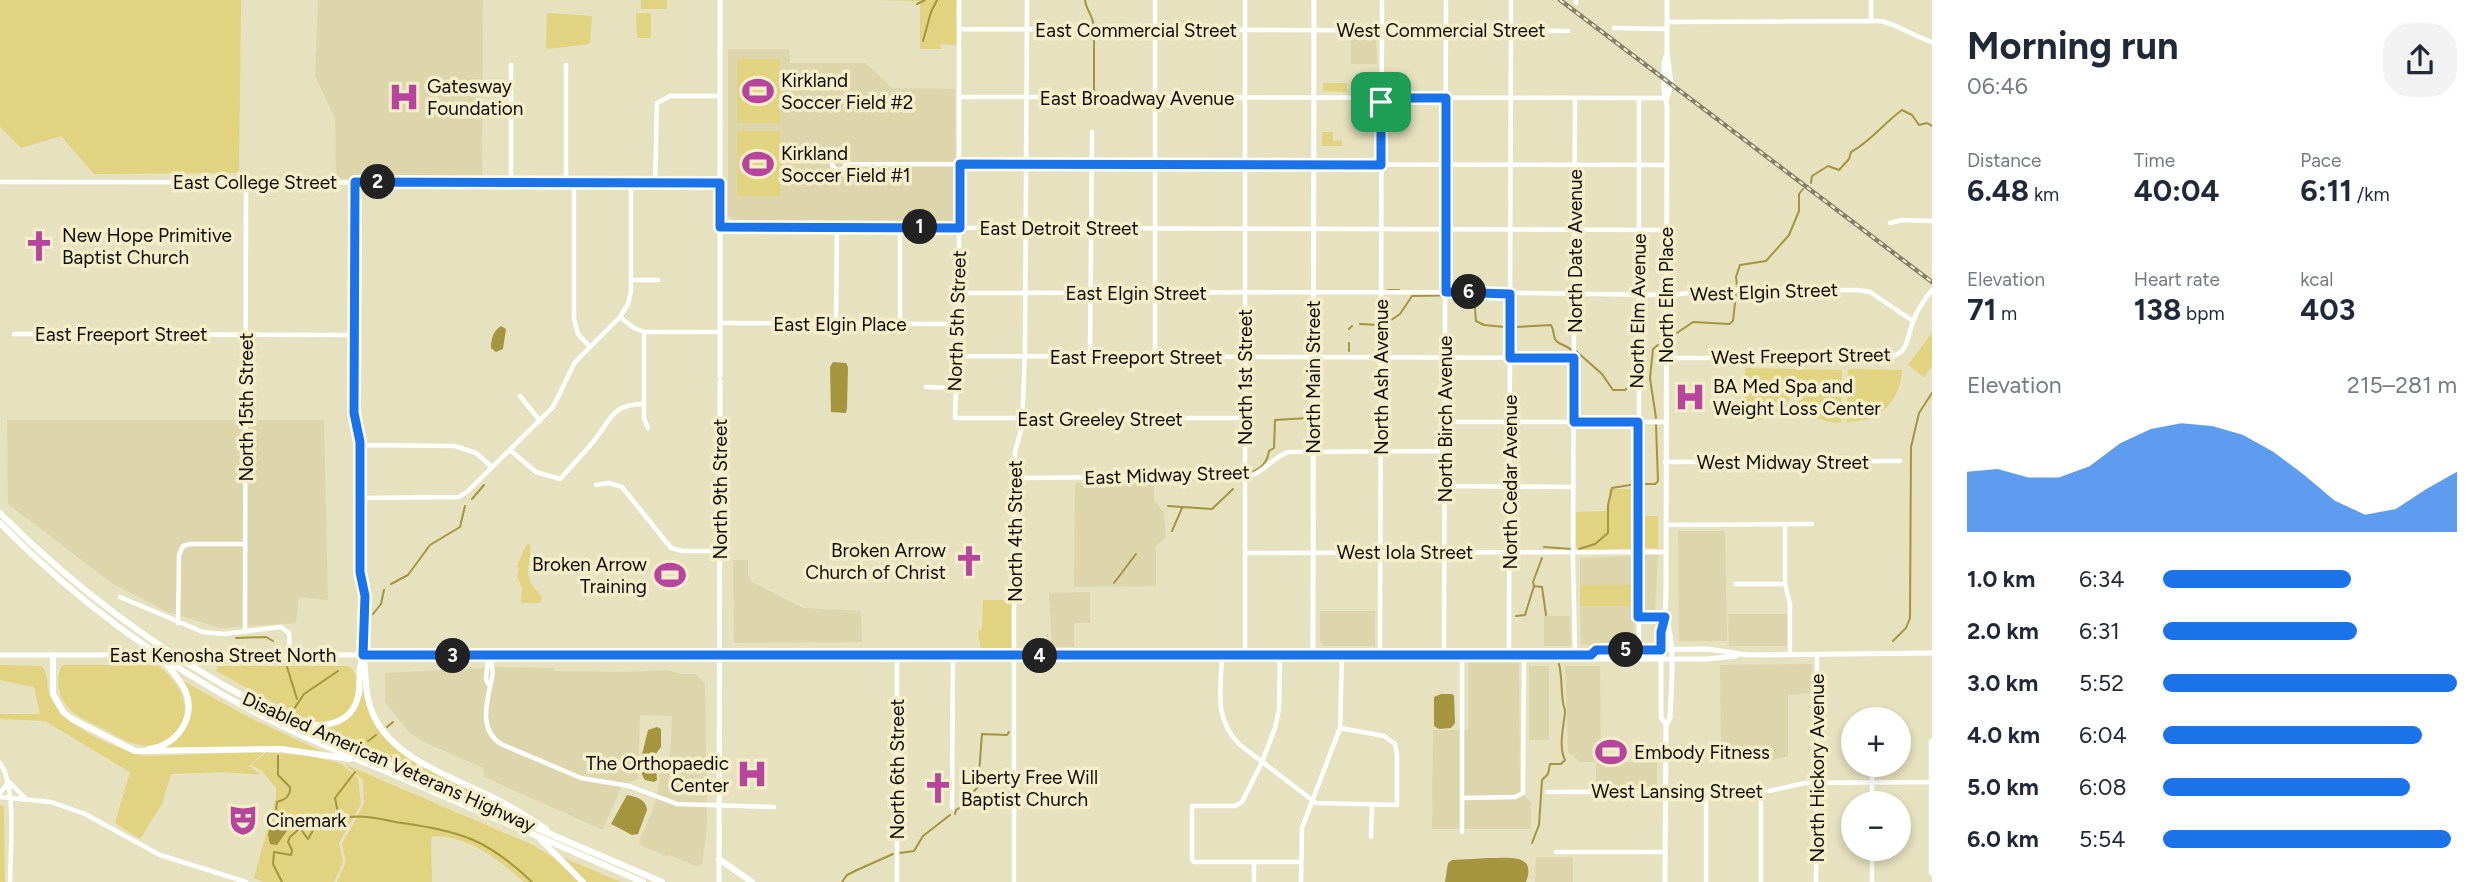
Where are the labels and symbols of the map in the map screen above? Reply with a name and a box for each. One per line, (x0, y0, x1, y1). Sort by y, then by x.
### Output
street label: East Commercial Street (1035, 19, 1237, 42)
street label: West Commercial Street (1337, 19, 1545, 42)
place label: Kirkland Soccer Field #2 (781, 69, 913, 114)
pin (1351, 72, 1411, 132)
sports icon: Kirkland Soccer Field #2 (741, 74, 775, 108)
place label: Gatesway Foundation (427, 75, 523, 120)
hospital icon: Gatesway Foundation (387, 80, 421, 114)
street label: East Broadway Avenue (1040, 87, 1234, 110)
place label: Kirkland Soccer Field #1 (781, 142, 911, 187)
sports icon: Kirkland Soccer Field #1 (741, 147, 775, 181)
pin: 2 (360, 164, 396, 200)
street label: North Date Avenue (1564, 169, 1587, 333)
street label: East College Street (173, 171, 337, 194)
pin: 1 (902, 210, 937, 244)
street label: East Detroit Street (979, 217, 1139, 240)
place label: New Hope Primitive Baptist Church (62, 224, 232, 269)
street label: North Elm Place (1655, 227, 1678, 363)
church icon: New Hope Primitive Baptist Church (22, 229, 56, 263)
street label: North Elm Avenue (1625, 233, 1651, 389)
street label: North 5th Street (943, 250, 971, 392)
pin: 6 (1452, 274, 1486, 310)
street label: West Elgin Street (1690, 278, 1838, 306)
street label: East Elgin Street (1065, 282, 1207, 305)
street label: North Ash Avenue (1370, 299, 1393, 455)
street label: North Main Street (1302, 300, 1325, 454)
street label: North 1st Street (1234, 309, 1257, 445)
street label: East Elgin Place (773, 313, 907, 336)
street label: East Freeport Street (35, 323, 207, 346)
street label: North 15th Street (235, 332, 258, 482)
street label: North Birch Avenue (1434, 336, 1457, 502)
street label: West Freeport Street (1711, 343, 1891, 369)
street label: East Freeport Street (1050, 346, 1222, 369)
place label: BA Med Spa and Weight Loss Center (1713, 375, 1881, 420)
hospital icon: BA Med Spa and Weight Loss Center (1673, 380, 1707, 414)
street label: North Cedar Avenue (1499, 395, 1522, 569)
street label: East Greeley Street (1017, 408, 1183, 431)
street label: North 9th Street (709, 418, 732, 560)
street label: West Midway Street (1697, 451, 1869, 474)
street label: North 4th Street (1004, 460, 1027, 602)
street label: East Midway Street (1084, 461, 1250, 489)
place label: Broken Arrow Church of Christ (805, 539, 946, 584)
street label: West Iola Street (1337, 541, 1473, 564)
church icon: Broken Arrow Church of Christ (952, 544, 986, 578)
place label: Broken Arrow Training (532, 553, 647, 598)
sports icon: Broken Arrow Training (653, 558, 687, 592)
pin: 5 (1608, 632, 1644, 668)
pin: 3 (435, 638, 470, 674)
pin: 4 (1023, 638, 1058, 674)
street label: East Kenosha Street North (110, 644, 336, 667)
street label: North Hickory Avenue (1806, 674, 1829, 862)
street label: Disabled American Veterans Highway (239, 687, 539, 837)
street label: North 6th Street (886, 698, 909, 840)
sports icon: Embody Fitness (1594, 735, 1628, 769)
place label: Embody Fitness (1634, 741, 1770, 764)
place label: The Orthopaedic Center (586, 752, 730, 797)
hospital icon: The Orthopaedic Center (735, 757, 769, 791)
place label: Liberty Free Will Baptist Church (961, 766, 1098, 811)
church icon: Liberty Free Will Baptist Church (921, 771, 955, 805)
street label: West Lansing Street (1591, 780, 1763, 803)
theatre icon: Cinemark (226, 803, 260, 837)
place label: Cinemark (266, 809, 347, 832)

